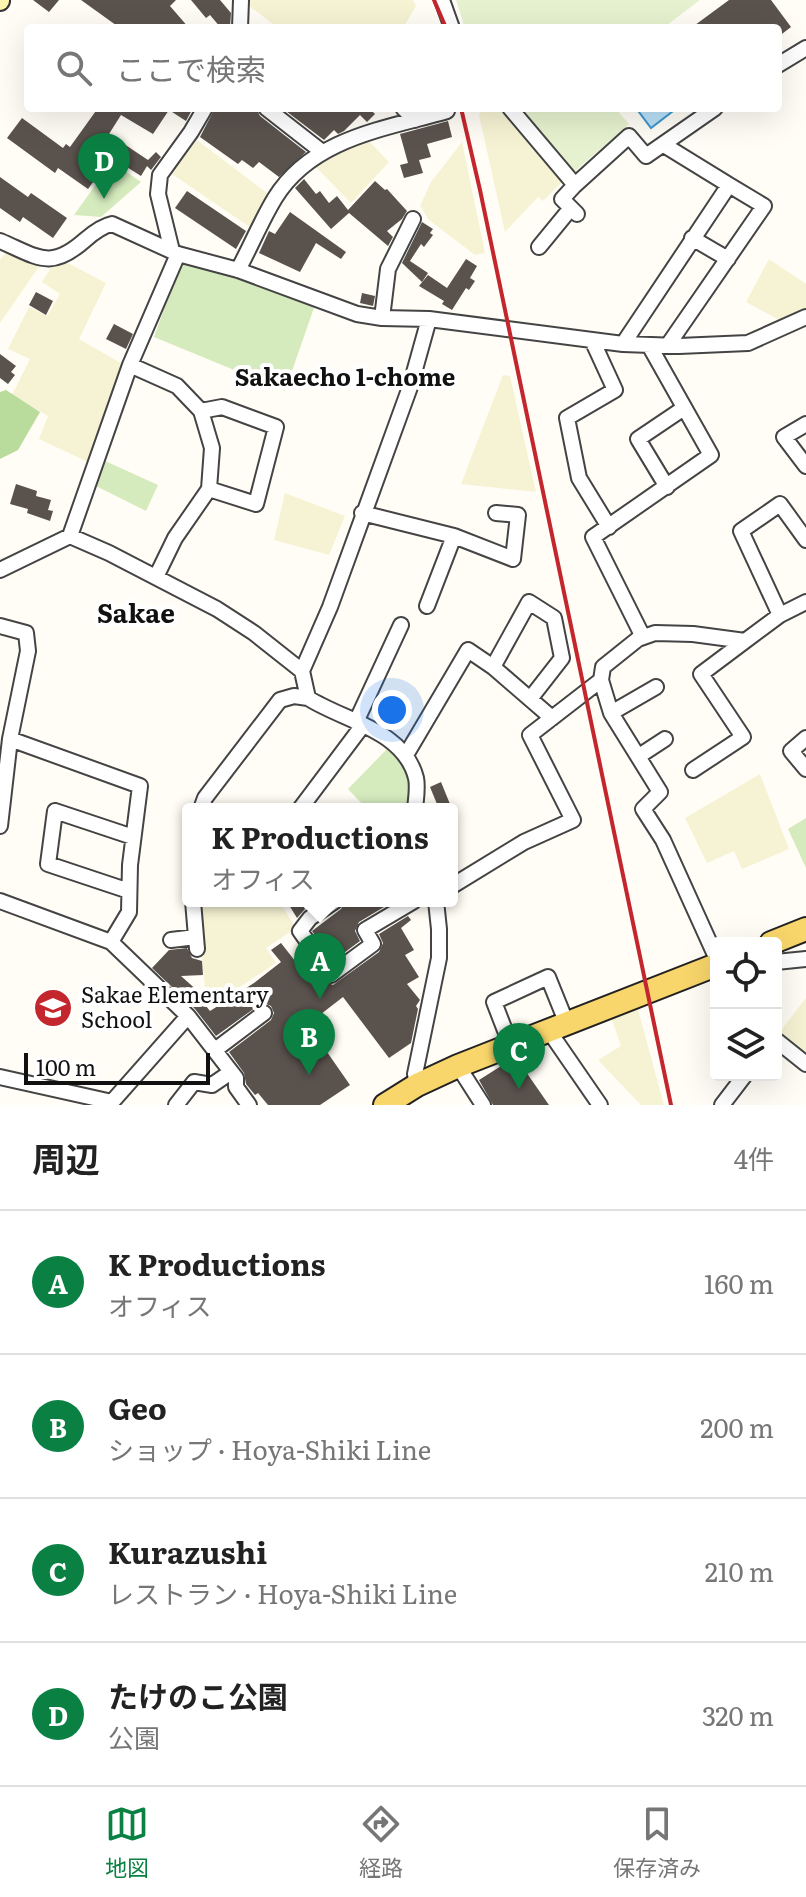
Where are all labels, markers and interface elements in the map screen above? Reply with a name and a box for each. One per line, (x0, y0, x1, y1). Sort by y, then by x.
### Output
search box (24, 24, 782, 112)
icon: search (52, 46, 96, 90)
text: ここで検索 (116, 46, 266, 90)
pin: D (78, 133, 130, 199)
district label: Sakaecho 1-chome (235, 358, 455, 393)
district label: Sakae (97, 592, 175, 631)
your location (372, 690, 412, 730)
popup (182, 803, 458, 907)
text: K Productions (211, 814, 429, 858)
text: オフィス (211, 858, 315, 897)
pin: A (294, 933, 346, 999)
map controls (710, 937, 782, 1081)
button: locate (710, 937, 782, 1009)
place label: Sakae Elementary School (81, 977, 269, 1035)
school or university icon: Sakae Elementary School (32, 987, 74, 1029)
pin: B (283, 1009, 335, 1075)
button: layers (710, 1009, 782, 1081)
pin: C (493, 1023, 545, 1089)
scale bar (24, 1049, 210, 1085)
text: 100 m (36, 1050, 96, 1083)
text: 周辺 (32, 1132, 100, 1182)
text: 4件 (734, 1138, 774, 1177)
text: K Productions (108, 1241, 326, 1285)
text: A (48, 1263, 68, 1302)
text: 160 m (704, 1263, 774, 1302)
text: オフィス (108, 1285, 211, 1324)
text: Geo (108, 1385, 167, 1429)
text: B (49, 1407, 67, 1446)
text: 200 m (700, 1407, 774, 1446)
text: ショップ · Hoya-Shiki Line (108, 1429, 431, 1468)
text: Kurazushi (108, 1529, 267, 1573)
text: C (49, 1551, 67, 1590)
text: 210 m (705, 1551, 774, 1590)
text: レストラン · Hoya-Shiki Line (108, 1573, 457, 1612)
text: たけのこ公園 (108, 1673, 288, 1717)
text: D (48, 1695, 68, 1734)
text: 320 m (702, 1695, 774, 1734)
text: 公園 (108, 1717, 160, 1756)
tab: 地図 (105, 1802, 149, 1883)
tab: 経路 (359, 1802, 403, 1883)
tab: 保存済み (613, 1802, 701, 1883)

